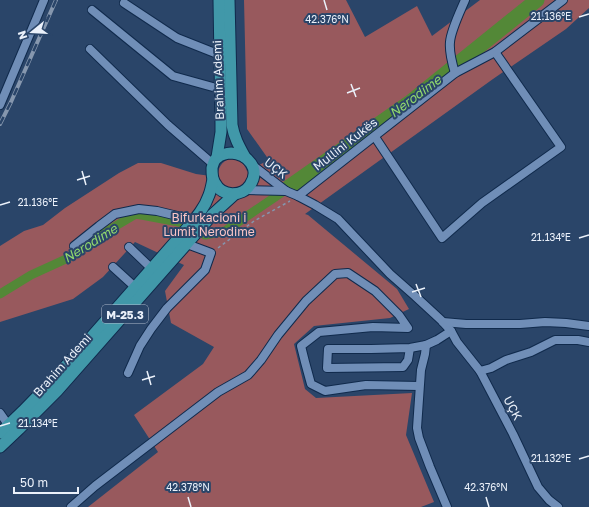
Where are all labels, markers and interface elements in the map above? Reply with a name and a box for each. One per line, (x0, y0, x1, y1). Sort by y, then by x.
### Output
text: 21.136°E (531, 10, 571, 22)
north arrow (12, 12, 52, 52)
text: 42.376°N (305, 13, 349, 25)
text: N (15, 29, 29, 41)
street label: Brahim Ademi (209, 40, 227, 120)
water label: Nerodime (386, 70, 445, 121)
street label: Mullini Kukës (310, 114, 380, 174)
street label: UÇK (261, 154, 291, 182)
text: 21.136°E (18, 196, 58, 208)
park label: Bifurkacioni i Lumit Nerodime (163, 210, 255, 239)
water label: Nerodime (60, 219, 121, 266)
text: 21.134°E (531, 231, 571, 243)
road number: M-25.3 (102, 305, 148, 323)
street label: Brahim Ademi (30, 330, 94, 400)
street label: UÇK (500, 393, 526, 423)
text: 21.134°E (18, 417, 58, 429)
text: 21.132°E (531, 452, 571, 464)
scale bar (14, 469, 78, 495)
text: 50 m (20, 475, 48, 490)
text: 42.378°N (166, 481, 210, 493)
text: 42.376°N (464, 481, 508, 493)

